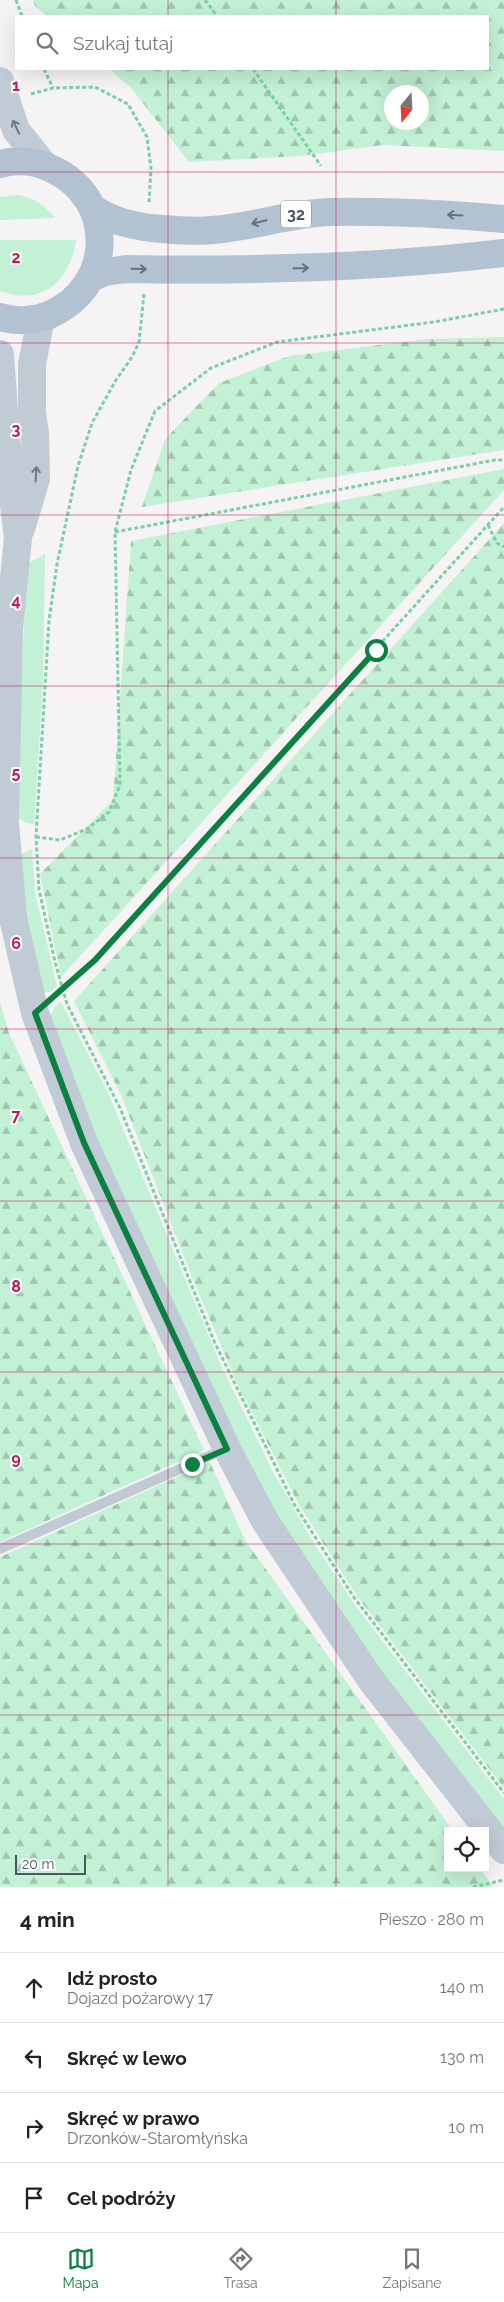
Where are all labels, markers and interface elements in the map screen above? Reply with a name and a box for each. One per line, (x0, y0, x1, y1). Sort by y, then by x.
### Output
search box (15, 15, 489, 70)
icon: search (33, 29, 61, 57)
text: Szukaj tutaj (73, 32, 173, 54)
text: 1 (12, 76, 20, 95)
north arrow (384, 85, 429, 130)
one-way arrow (10, 120, 20, 135)
road number: 32 (281, 200, 311, 228)
one-way arrow (448, 211, 464, 220)
one-way arrow (251, 218, 267, 227)
text: 2 (11, 248, 21, 267)
one-way arrow (293, 263, 309, 273)
one-way arrow (130, 264, 147, 274)
text: 3 (12, 420, 21, 439)
one-way arrow (31, 467, 40, 483)
text: 4 (11, 591, 21, 610)
route start (365, 639, 388, 662)
text: 5 (12, 763, 21, 782)
text: 6 (11, 934, 21, 953)
text: 7 (12, 1106, 21, 1125)
text: 8 (11, 1277, 21, 1296)
text: 9 (11, 1449, 21, 1468)
route end (181, 1453, 204, 1476)
map controls (444, 1827, 489, 1872)
button: locate (444, 1827, 489, 1872)
scale bar (15, 1852, 86, 1875)
text: 20 m (22, 1856, 54, 1872)
text: 4 min (20, 1907, 75, 1932)
text: Pieszo · 280 m (379, 1910, 484, 1929)
text: Idź prosto (67, 1967, 157, 1989)
icon: ahead (20, 1974, 48, 2002)
text: 140 m (440, 1978, 484, 1997)
text: Dojazd pożarowy 17 (67, 1989, 213, 2008)
icon: left (20, 2044, 48, 2072)
text: Skręć w lewo (67, 2047, 187, 2069)
text: 130 m (440, 2048, 484, 2067)
text: Skręć w prawo (67, 2107, 200, 2129)
icon: right (20, 2114, 48, 2142)
text: 10 m (449, 2118, 484, 2137)
text: Drzonków-Staromłyńska (67, 2129, 248, 2148)
icon: arrive (20, 2184, 48, 2212)
text: Cel podróży (67, 2187, 176, 2209)
tab: Mapa (62, 2245, 99, 2291)
tab: Trasa (223, 2245, 258, 2291)
tab: Zapisane (383, 2245, 442, 2291)

